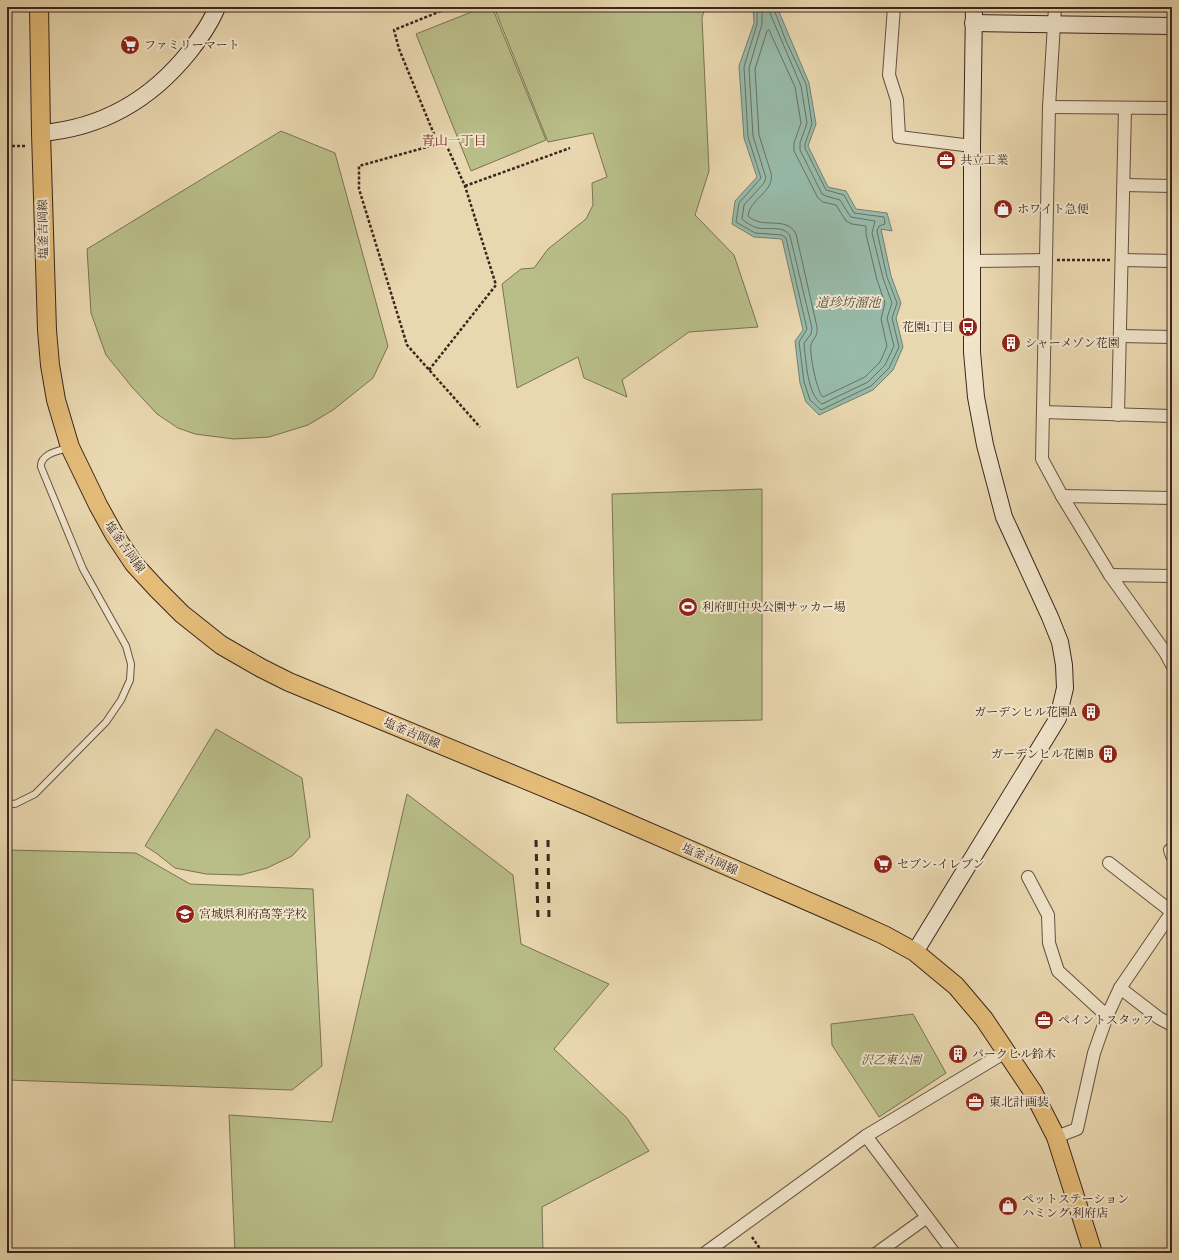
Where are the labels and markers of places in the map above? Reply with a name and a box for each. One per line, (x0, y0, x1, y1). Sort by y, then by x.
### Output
supermarket icon: ファミリーマート (119, 34, 141, 56)
place label: ファミリーマート (144, 37, 240, 53)
office icon: 共立工業 (935, 149, 957, 171)
place label: 共立工業 (960, 152, 1008, 168)
shop icon: ホワイト急便 (992, 198, 1014, 220)
place label: ホワイト急便 (1017, 201, 1089, 217)
bus stop icon: 花園1丁目 (957, 316, 979, 338)
place label: 花園1丁目 (902, 319, 954, 335)
building icon: シャーメゾン花園 (1000, 332, 1022, 354)
place label: シャーメゾン花園 (1025, 335, 1120, 351)
sports icon: 利府町中央公園サッカー場 (677, 596, 699, 618)
place label: 利府町中央公園サッカー場 (702, 599, 846, 615)
building icon: ガーデンヒル花園A (1080, 701, 1102, 723)
place label: ガーデンヒル花園A (974, 704, 1078, 720)
building icon: ガーデンヒル花園B (1097, 743, 1119, 765)
place label: ガーデンヒル花園B (991, 746, 1094, 762)
supermarket icon: セブン-イレブン (872, 853, 894, 875)
place label: セブン-イレブン (897, 856, 985, 872)
school or university icon: 宮城県利府高等学校 (174, 903, 196, 925)
place label: 宮城県利府高等学校 (199, 906, 307, 922)
office icon: ペイントスタッフ (1033, 1009, 1055, 1031)
place label: ペイントスタッフ (1058, 1012, 1154, 1028)
building icon: パークヒル鈴木 (947, 1043, 969, 1065)
place label: パークヒル鈴木 (972, 1046, 1056, 1062)
office icon: 東北計画装 (964, 1091, 986, 1113)
place label: 東北計画装 (989, 1094, 1049, 1110)
place label: ペットステーション ハミング 利府店 (1022, 1191, 1129, 1221)
shop icon: ペットステーション ハミング 利府店 (997, 1195, 1019, 1217)

